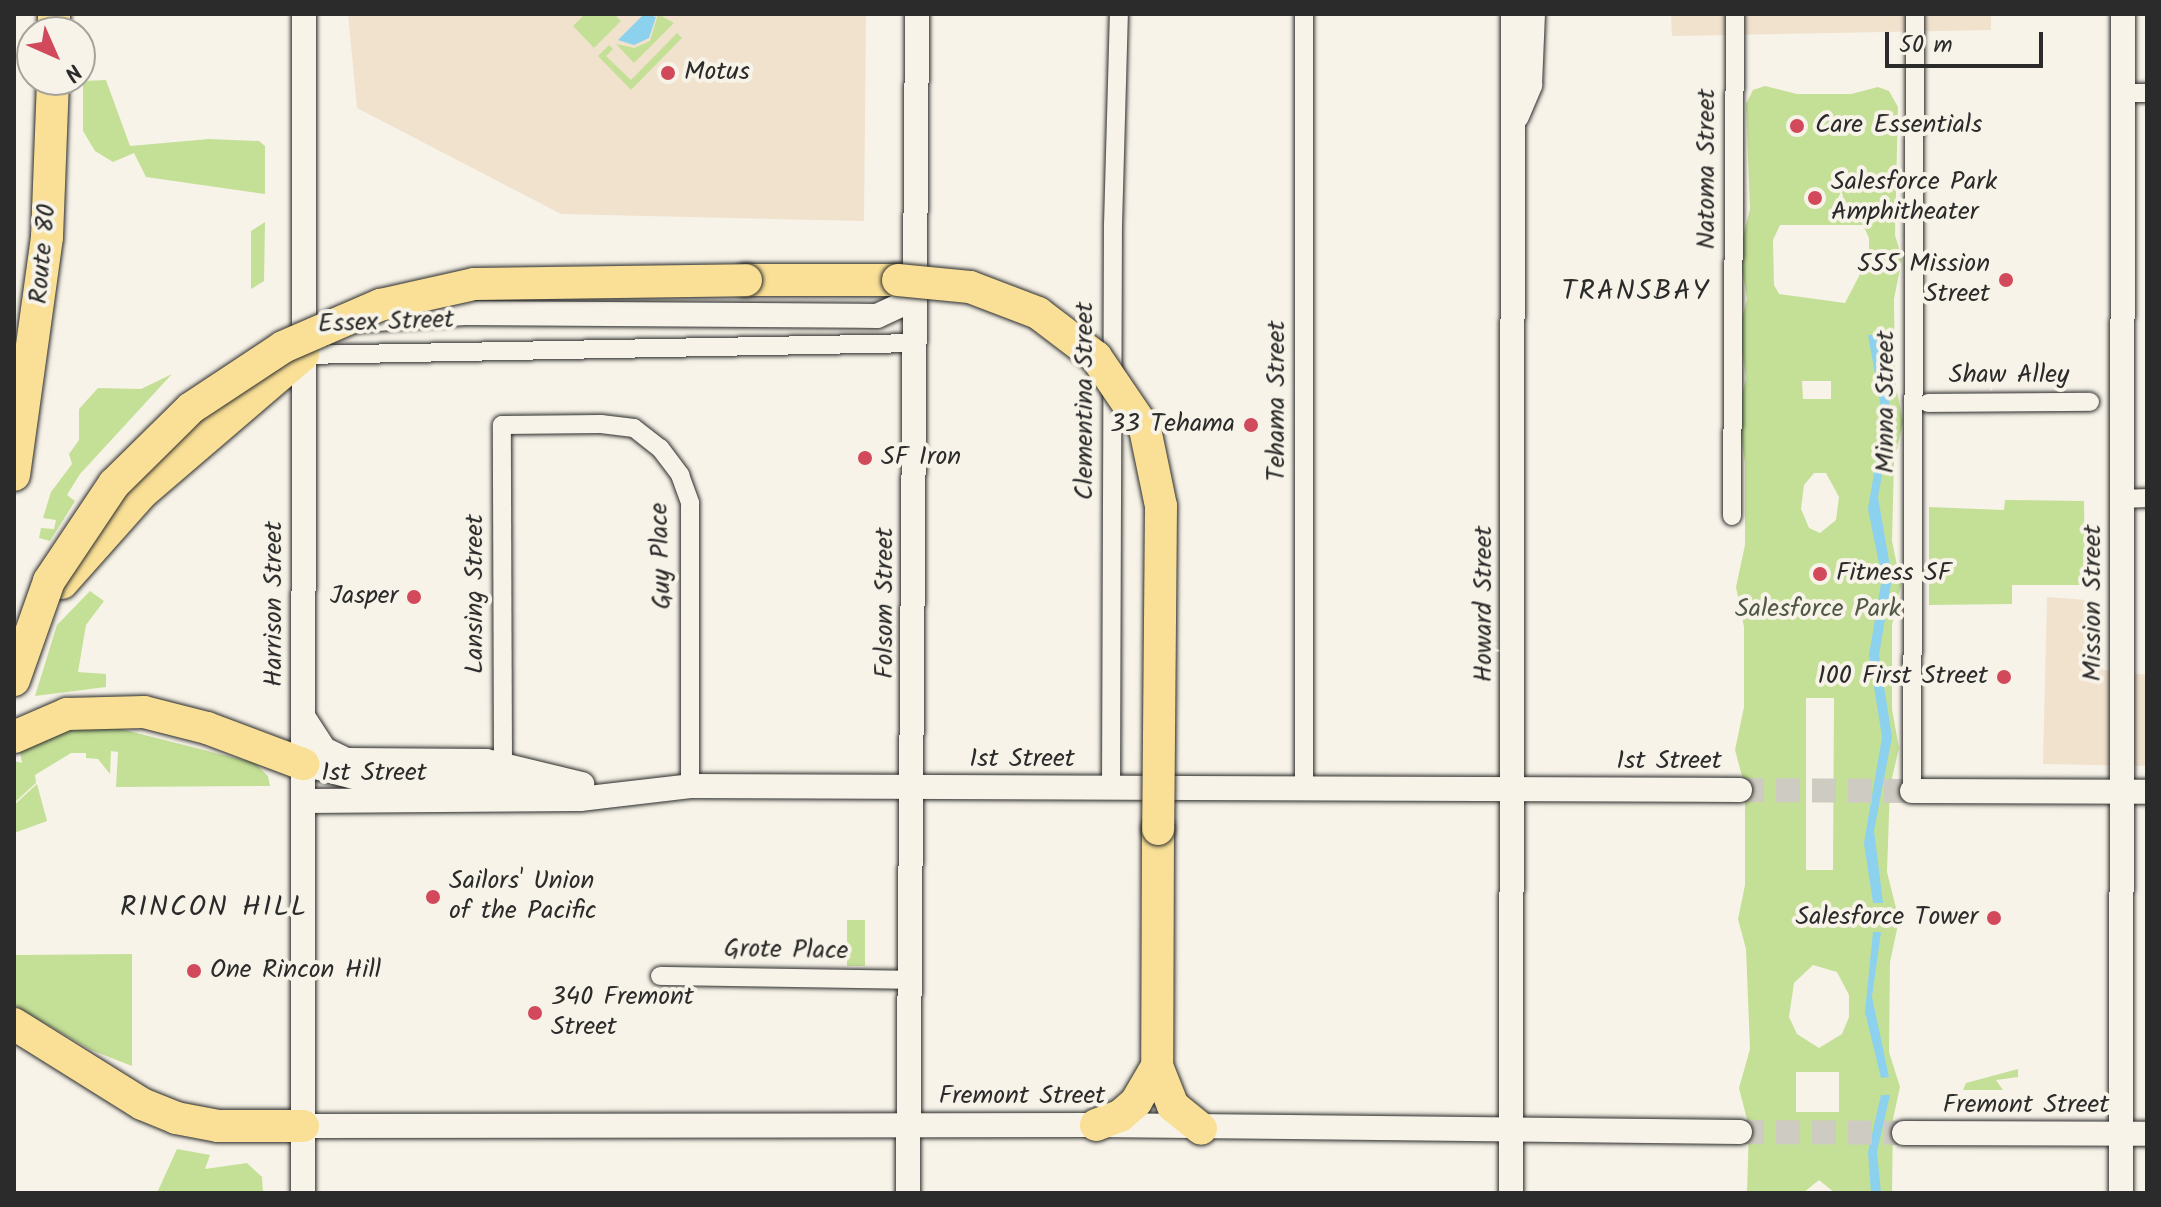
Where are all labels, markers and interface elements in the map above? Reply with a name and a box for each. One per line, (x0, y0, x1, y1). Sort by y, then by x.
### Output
north arrow (16, 16, 96, 96)
scale bar (1889, 16, 2047, 66)
text: 50 m (1899, 26, 1953, 65)
text: N (55, 55, 89, 89)
place label: Motus (684, 57, 750, 89)
marker: Motus (659, 64, 677, 82)
street label: Natoma Street (1692, 89, 1724, 249)
place label: Care Essentials (1815, 110, 1982, 142)
marker: Care Essentials (1786, 115, 1808, 137)
place label: Salesforce Park Amphitheater (1831, 167, 1997, 228)
marker: Salesforce Park Amphitheater (1806, 189, 1824, 207)
street label: Route 80 (24, 203, 64, 305)
place label: 555 Mission Street (1857, 249, 1990, 310)
marker: 555 Mission Street (1997, 271, 2015, 289)
district label: TRANSBAY (1561, 275, 1711, 309)
street label: Clementina Street (1070, 302, 1102, 500)
street label: Essex Street (317, 305, 455, 341)
street label: Tehama Street (1262, 321, 1294, 481)
street label: Minna Street (1871, 331, 1903, 473)
street label: Shaw Alley (1949, 360, 2069, 392)
place label: 33 Tehama (1110, 409, 1235, 441)
marker: 33 Tehama (1242, 416, 1260, 434)
place label: SF Iron (881, 442, 961, 474)
marker: SF Iron (856, 449, 874, 467)
street label: Guy Place (645, 502, 679, 610)
street label: Lansing Street (460, 514, 492, 674)
street label: Harrison Street (259, 521, 291, 687)
street label: Mission Street (2078, 524, 2110, 682)
street label: Howard Street (1469, 526, 1501, 682)
street label: Folsom Street (870, 527, 902, 679)
place label: Fitness SF (1836, 558, 1951, 590)
marker: Fitness SF (1811, 565, 1829, 583)
place label: Jasper (330, 581, 398, 613)
marker: Jasper (405, 588, 423, 606)
park label: Salesforce Park (1735, 594, 1901, 626)
place label: 100 First Street (1818, 661, 1988, 693)
marker: 100 First Street (1995, 668, 2013, 686)
street label: 1st Street (969, 744, 1075, 776)
street label: 1st Street (1616, 746, 1722, 778)
street label: 1st Street (321, 758, 427, 790)
place label: Sailors' Union of the Pacific (449, 866, 596, 928)
marker: Sailors' Union of the Pacific (424, 888, 442, 906)
district label: RINCON HILL (120, 891, 308, 925)
place label: Salesforce Tower (1796, 902, 1978, 934)
marker: Salesforce Tower (1985, 909, 2003, 927)
street label: Grote Place (724, 934, 848, 968)
place label: One Rincon Hill (210, 955, 381, 987)
marker: One Rincon Hill (185, 962, 203, 980)
place label: 340 Fremont Street (551, 982, 694, 1044)
marker: 340 Fremont Street (526, 1004, 544, 1022)
street label: Fremont Street (939, 1081, 1105, 1113)
street label: Fremont Street (1943, 1090, 2109, 1122)

